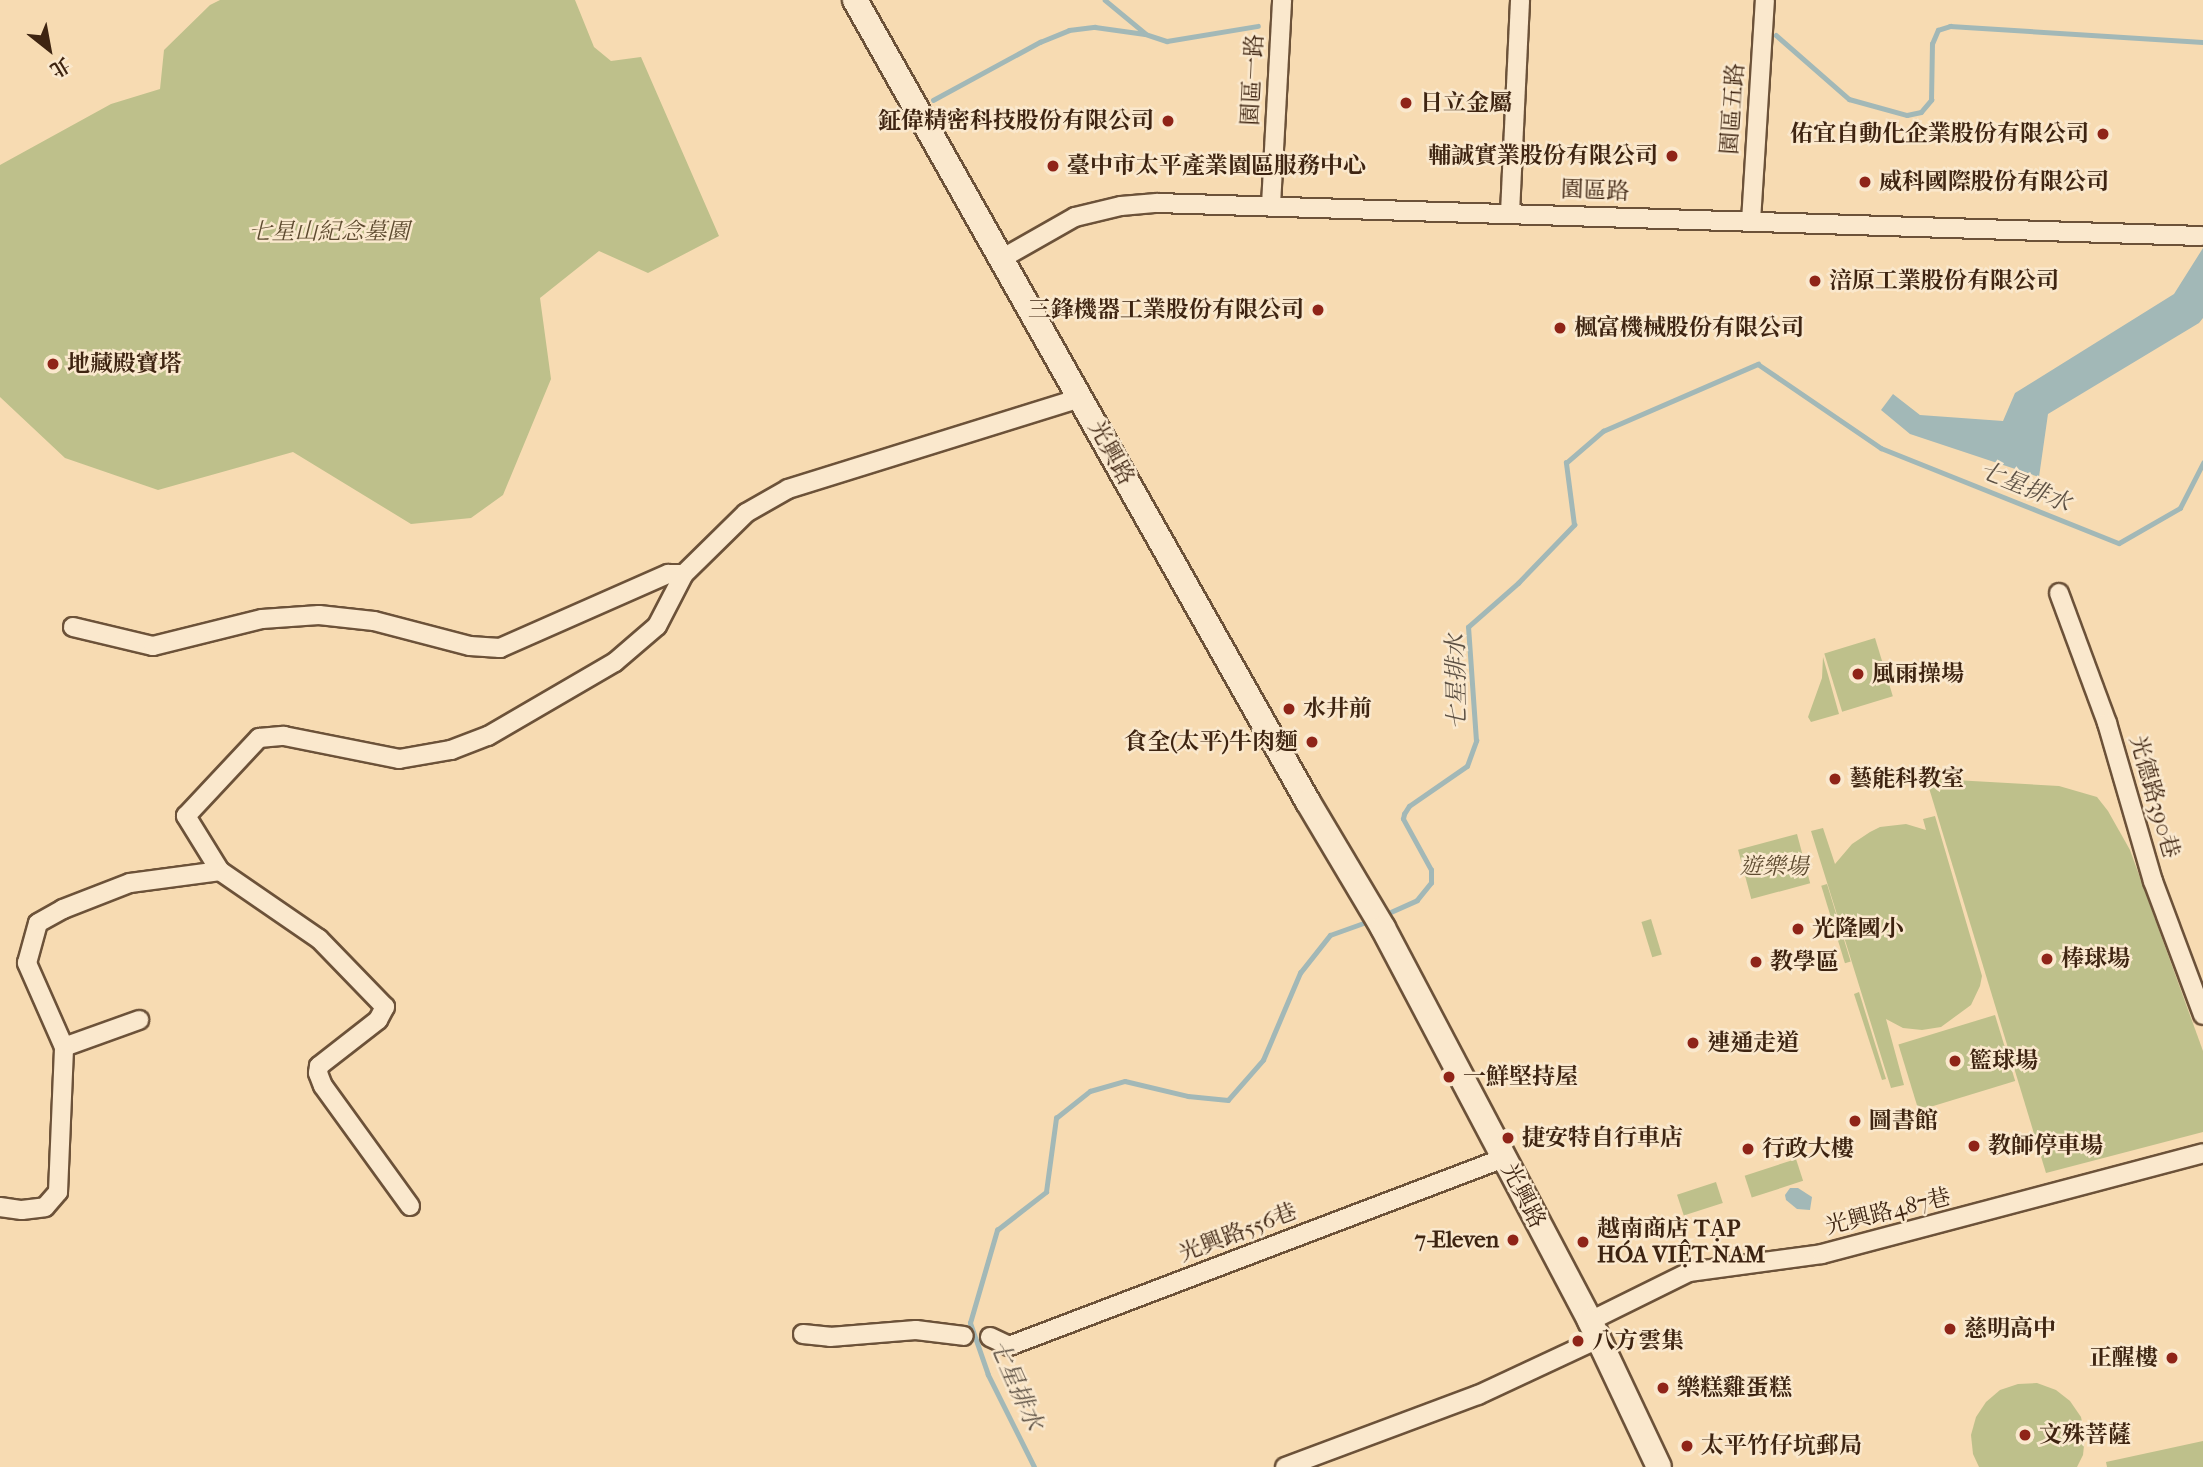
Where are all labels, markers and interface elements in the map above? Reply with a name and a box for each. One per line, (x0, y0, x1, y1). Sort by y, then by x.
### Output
north arrow (14, 14, 84, 84)
street label: 園區一路 (1237, 33, 1269, 127)
text: 北 (46, 53, 74, 81)
street label: 園區五路 (1716, 62, 1750, 156)
place label: 日立金屬 (1420, 89, 1512, 117)
marker: 日立金屬 (1398, 95, 1414, 111)
place label: 鉦偉精密科技股份有限公司 (878, 107, 1154, 135)
marker: 鉦偉精密科技股份有限公司 (1160, 113, 1176, 129)
place label: 佑宜自動化企業股份有限公司 (1790, 120, 2089, 148)
marker: 佑宜自動化企業股份有限公司 (2095, 126, 2111, 142)
place label: 輔誠實業股份有限公司 (1428, 142, 1658, 170)
marker: 輔誠實業股份有限公司 (1664, 148, 1680, 164)
place label: 臺中市太平產業園區服務中心 (1067, 152, 1366, 180)
marker: 臺中市太平產業園區服務中心 (1045, 158, 1061, 174)
place label: 威科國際股份有限公司 (1879, 168, 2109, 196)
marker: 威科國際股份有限公司 (1857, 174, 1873, 190)
street label: 園區路 (1560, 176, 1630, 206)
park label: 七星山紀念墓園 (249, 218, 409, 246)
place label: 涪原工業股份有限公司 (1829, 267, 2059, 295)
marker: 涪原工業股份有限公司 (1807, 273, 1823, 289)
place label: 三鋒機器工業股份有限公司 (1028, 296, 1304, 324)
marker: 三鋒機器工業股份有限公司 (1310, 302, 1326, 318)
place label: 楓富機械股份有限公司 (1574, 314, 1804, 342)
marker: 楓富機械股份有限公司 (1552, 320, 1568, 336)
place label: 地藏殿寶塔 (67, 350, 182, 378)
marker: 地藏殿寶塔 (45, 356, 61, 372)
street label: 光興路 (1082, 416, 1140, 490)
water label: 七星排水 (1975, 456, 2075, 518)
water label: 七星排水 (1442, 634, 1472, 730)
place label: 風雨操場 (1872, 660, 1964, 688)
marker: 風雨操場 (1850, 666, 1866, 682)
place label: 水井前 (1303, 695, 1372, 723)
marker: 水井前 (1281, 701, 1297, 717)
place label: 食全(太平)牛肉麵 (1124, 728, 1298, 756)
street label: 光德路390巷 (2123, 733, 2185, 861)
marker: 食全(太平)牛肉麵 (1304, 734, 1320, 750)
place label: 藝能科教室 (1849, 765, 1964, 793)
marker: 藝能科教室 (1827, 771, 1843, 787)
park label: 遊樂場 (1740, 853, 1808, 881)
place label: 光隆國小 (1812, 915, 1904, 943)
marker: 光隆國小 (1790, 921, 1806, 937)
place label: 棒球場 (2061, 945, 2130, 973)
place label: 教學區 (1770, 948, 1839, 976)
marker: 棒球場 (2039, 951, 2055, 967)
marker: 教學區 (1748, 954, 1764, 970)
place label: 連通走道 (1707, 1029, 1799, 1057)
marker: 連通走道 (1685, 1035, 1701, 1051)
place label: 籃球場 (1969, 1047, 2038, 1075)
marker: 籃球場 (1947, 1053, 1963, 1069)
place label: 一鮮堅持屋 (1463, 1063, 1578, 1091)
marker: 一鮮堅持屋 (1441, 1069, 1457, 1085)
place label: 圖書館 (1869, 1107, 1938, 1135)
marker: 圖書館 (1847, 1113, 1863, 1129)
place label: 捷安特自行車店 (1522, 1124, 1683, 1152)
marker: 捷安特自行車店 (1500, 1130, 1516, 1146)
place label: 教師停車場 (1988, 1132, 2103, 1160)
place label: 行政大樓 (1762, 1135, 1854, 1163)
marker: 教師停車場 (1966, 1138, 1982, 1154)
marker: 行政大樓 (1740, 1141, 1756, 1157)
street label: 光興路 (1495, 1159, 1551, 1233)
street label: 光興路487巷 (1822, 1183, 1954, 1241)
street label: 光興路556巷 (1175, 1198, 1301, 1268)
place label: 越南商店 TẠP HÓA VIỆT NAM (1597, 1215, 1765, 1269)
place label: 7-Eleven (1415, 1226, 1499, 1254)
marker: 7-Eleven (1505, 1232, 1521, 1248)
marker: 越南商店 TẠP HÓA VIỆT NAM (1575, 1234, 1591, 1250)
place label: 慈明高中 (1964, 1315, 2056, 1343)
marker: 慈明高中 (1942, 1321, 1958, 1337)
place label: 八方雲集 (1592, 1327, 1684, 1355)
marker: 八方雲集 (1570, 1333, 1586, 1349)
water label: 七星排水 (983, 1335, 1049, 1435)
place label: 正醒樓 (2089, 1344, 2158, 1372)
marker: 正醒樓 (2164, 1350, 2180, 1366)
place label: 樂糕雞蛋糕 (1677, 1374, 1792, 1402)
marker: 樂糕雞蛋糕 (1655, 1380, 1671, 1396)
place label: 文殊菩薩 (2039, 1421, 2131, 1449)
marker: 文殊菩薩 (2017, 1427, 2033, 1443)
place label: 太平竹仔坑郵局 (1701, 1432, 1862, 1460)
marker: 太平竹仔坑郵局 (1679, 1438, 1695, 1454)

